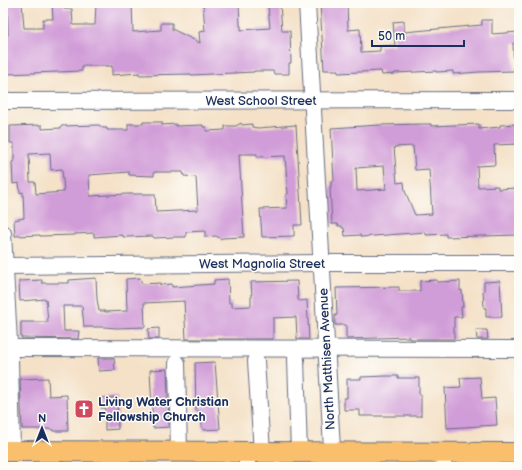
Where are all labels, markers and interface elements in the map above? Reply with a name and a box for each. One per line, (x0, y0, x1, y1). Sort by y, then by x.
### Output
scale bar (372, 22, 464, 48)
text: 50 m (378, 29, 405, 44)
street label: West School Street (205, 93, 317, 109)
street label: West Magnolia Street (199, 256, 325, 272)
street label: North Matthisen Avenue (315, 287, 339, 430)
place label: Living Water Christian Fellowship Church (98, 394, 229, 425)
church icon: Living Water Christian Fellowship Church (73, 398, 95, 420)
north arrow (22, 408, 62, 448)
text: N (38, 412, 46, 425)

